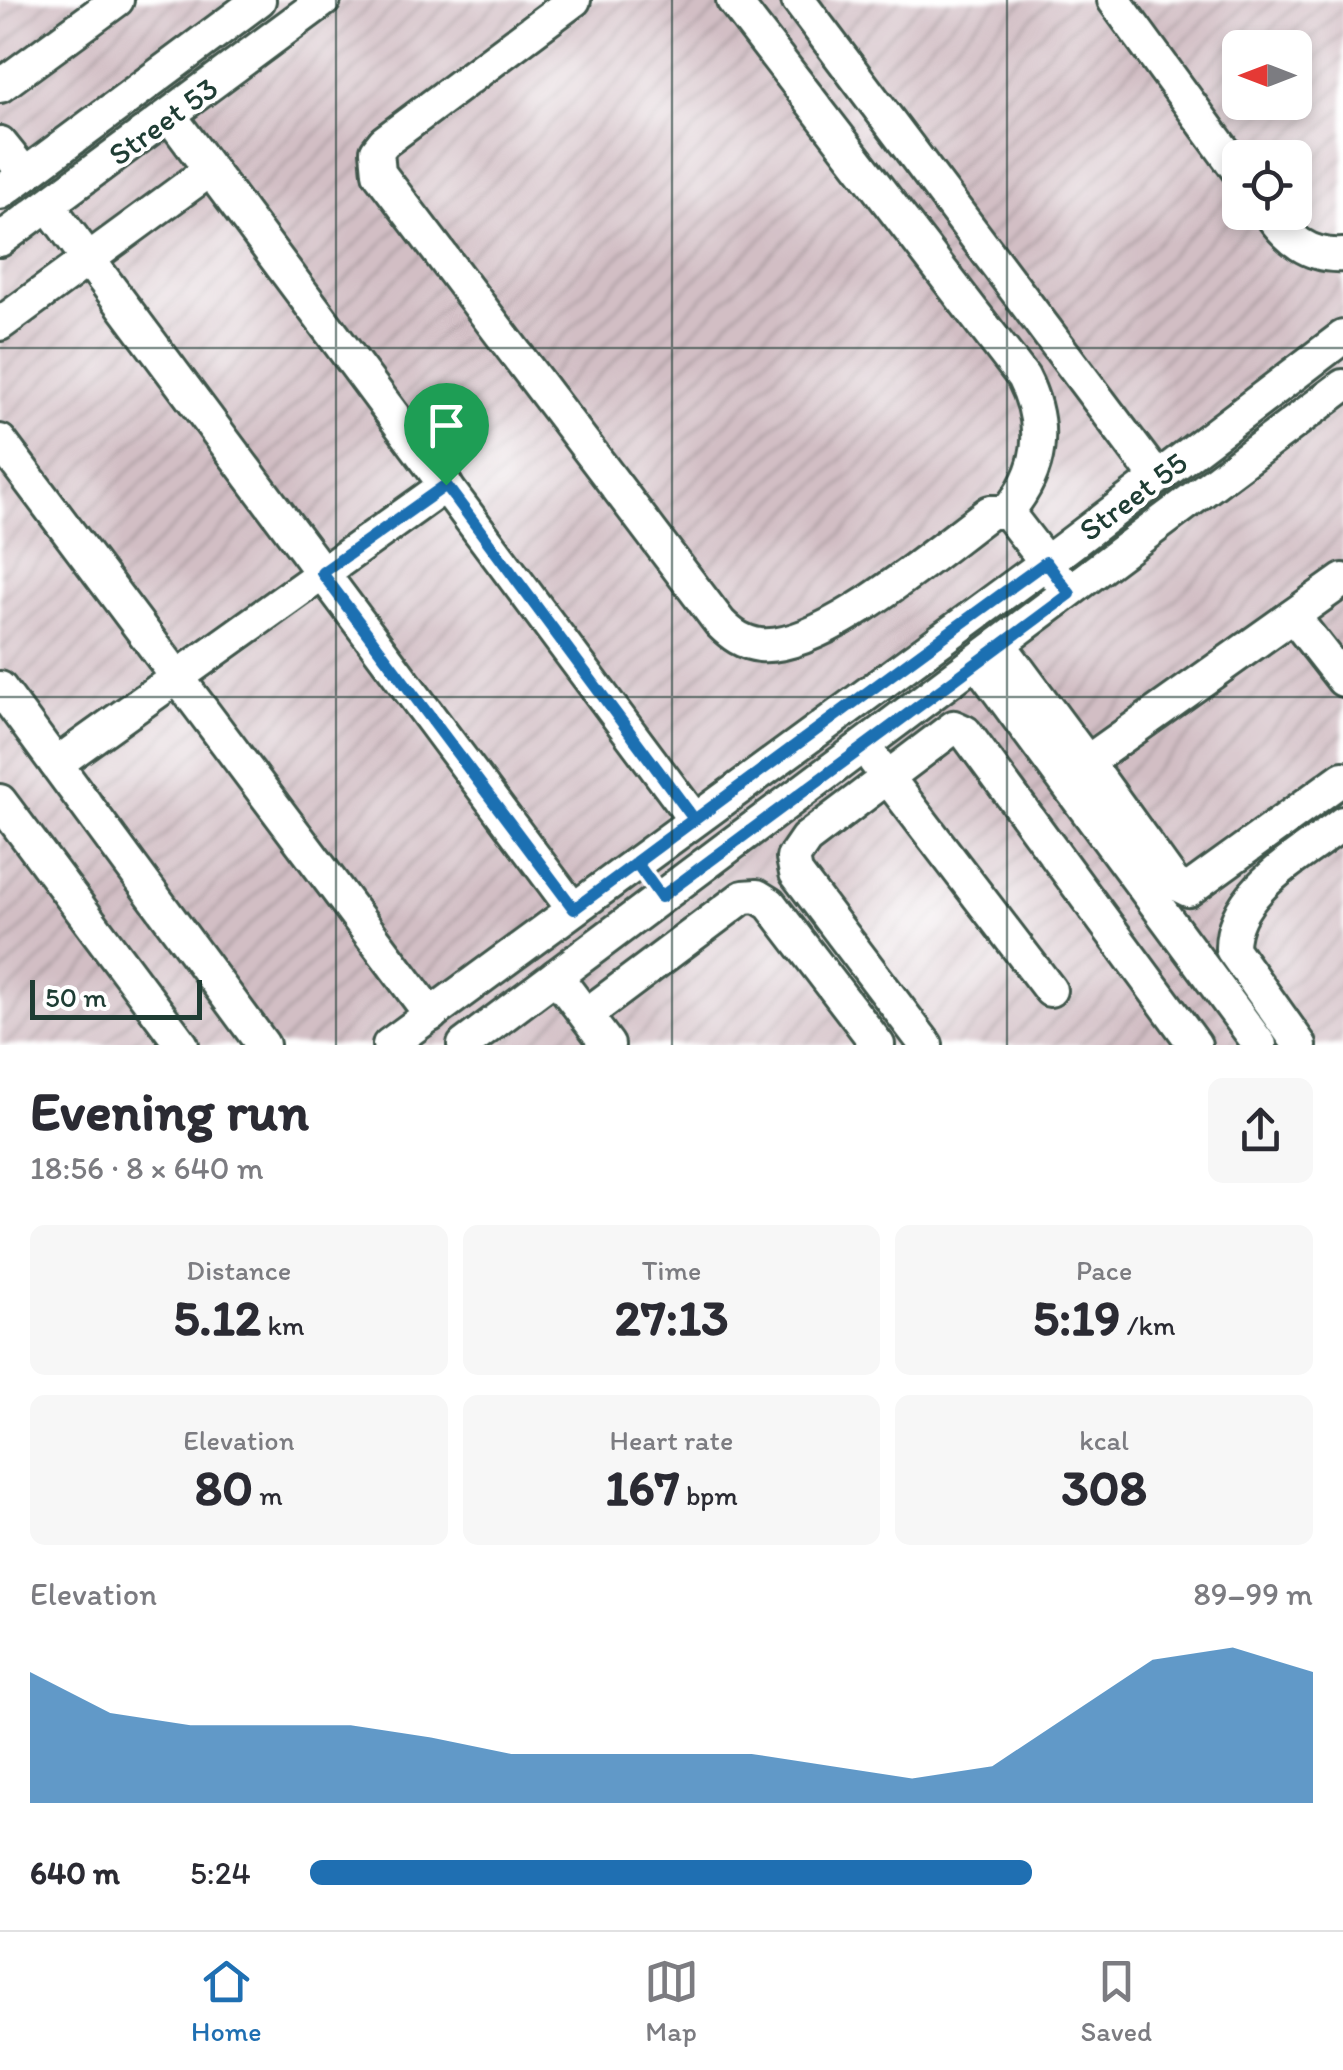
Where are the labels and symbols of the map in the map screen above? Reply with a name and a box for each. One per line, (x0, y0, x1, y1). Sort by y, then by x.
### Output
north arrow (1222, 30, 1312, 120)
street label: Street 53 (101, 69, 225, 173)
pin (404, 383, 489, 486)
street label: Street 55 (1071, 443, 1195, 549)
scale bar (30, 975, 202, 1020)

